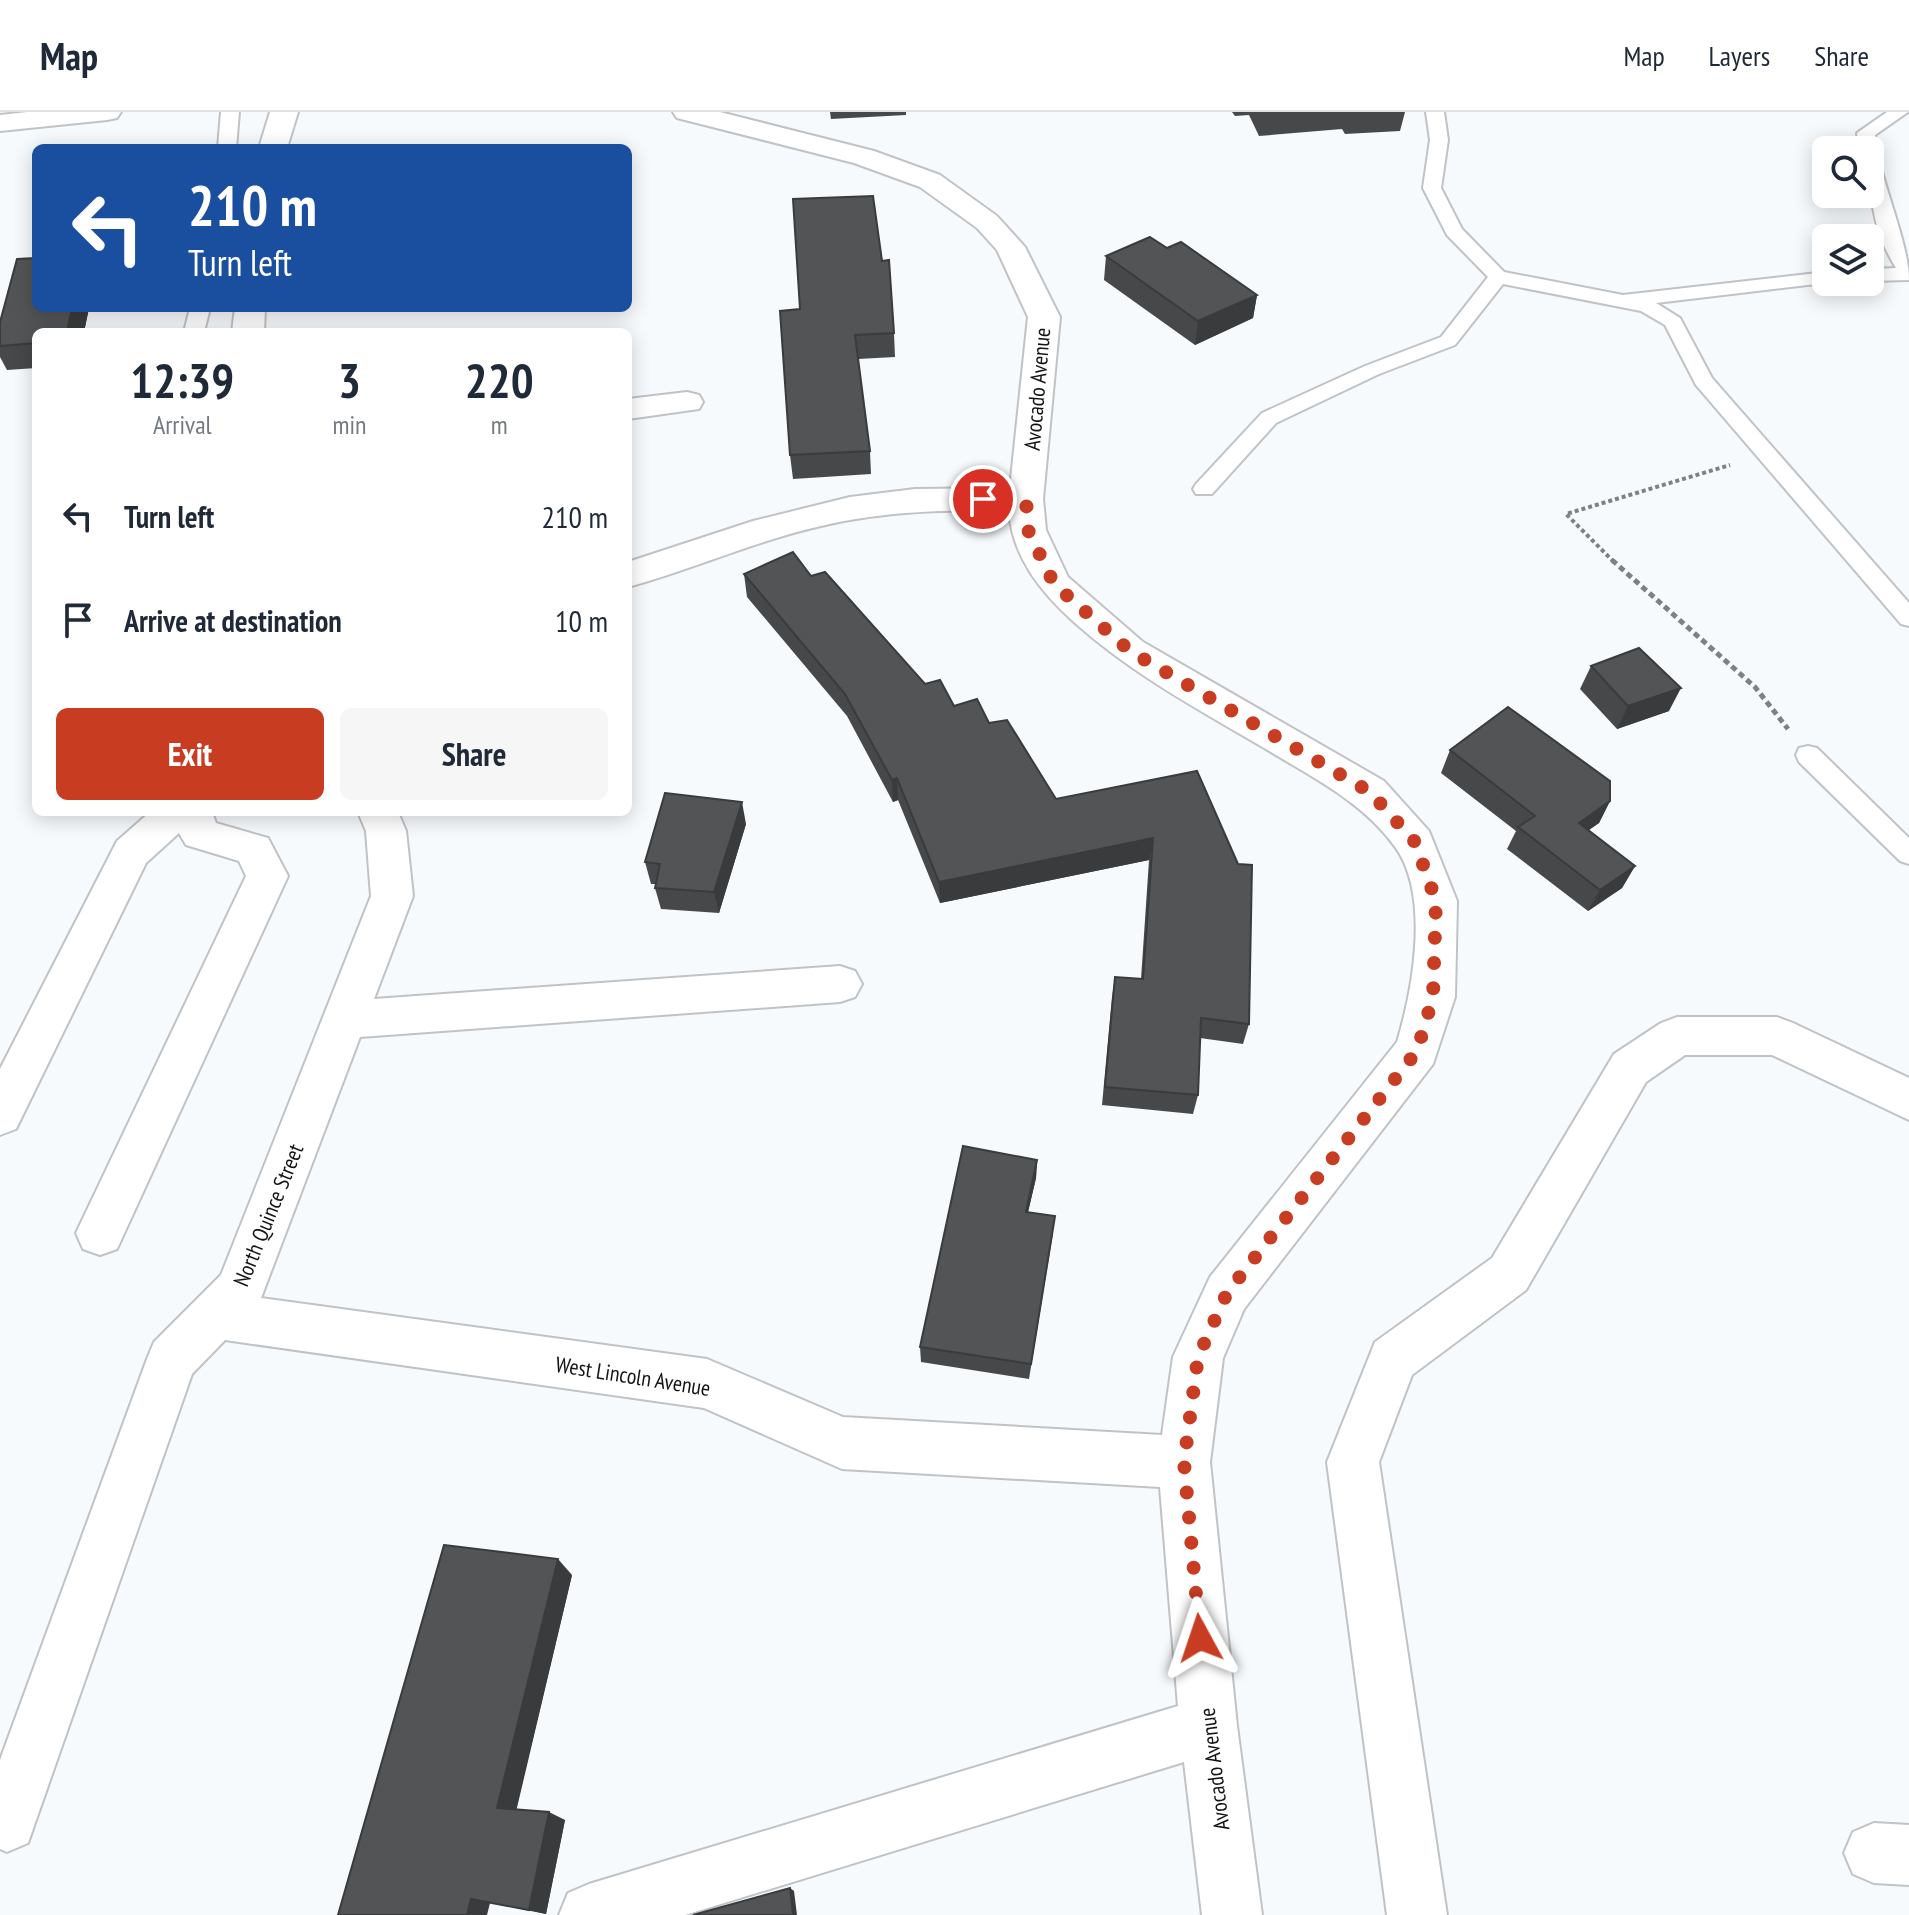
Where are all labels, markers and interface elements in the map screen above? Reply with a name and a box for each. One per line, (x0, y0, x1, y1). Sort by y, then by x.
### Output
text: Map (40, 31, 98, 80)
text: Map (1623, 37, 1665, 74)
text: Layers (1709, 37, 1770, 74)
text: Share (1814, 37, 1869, 74)
map controls (1812, 136, 1884, 296)
button: search (1812, 136, 1884, 208)
text: 210 m (188, 169, 317, 241)
icon: left (56, 176, 160, 280)
button: layers (1812, 224, 1884, 296)
text: Turn left (188, 239, 292, 286)
street label: Avocado Avenue (1018, 326, 1056, 452)
text: 12:39 (130, 349, 234, 411)
text: 3 (338, 349, 361, 411)
text: 220 (465, 349, 534, 411)
text: Arrival (153, 408, 212, 441)
text: min (332, 408, 366, 441)
text: m (491, 408, 508, 441)
pin (949, 465, 1017, 533)
icon: arrive (961, 477, 1005, 521)
icon: left (56, 494, 100, 538)
text: Turn left (124, 497, 214, 536)
text: 210 m (542, 497, 608, 536)
icon: arrive (56, 598, 100, 642)
text: Arrive at destination (124, 601, 342, 640)
text: 10 m (555, 601, 608, 640)
button: Exit (56, 708, 324, 800)
button: Share (340, 708, 608, 800)
street label: North Quince Street (227, 1140, 309, 1290)
street label: West Lincoln Avenue (554, 1350, 712, 1402)
position arrow (1158, 1596, 1242, 1680)
street label: Avocado Avenue (1193, 1706, 1235, 1832)

